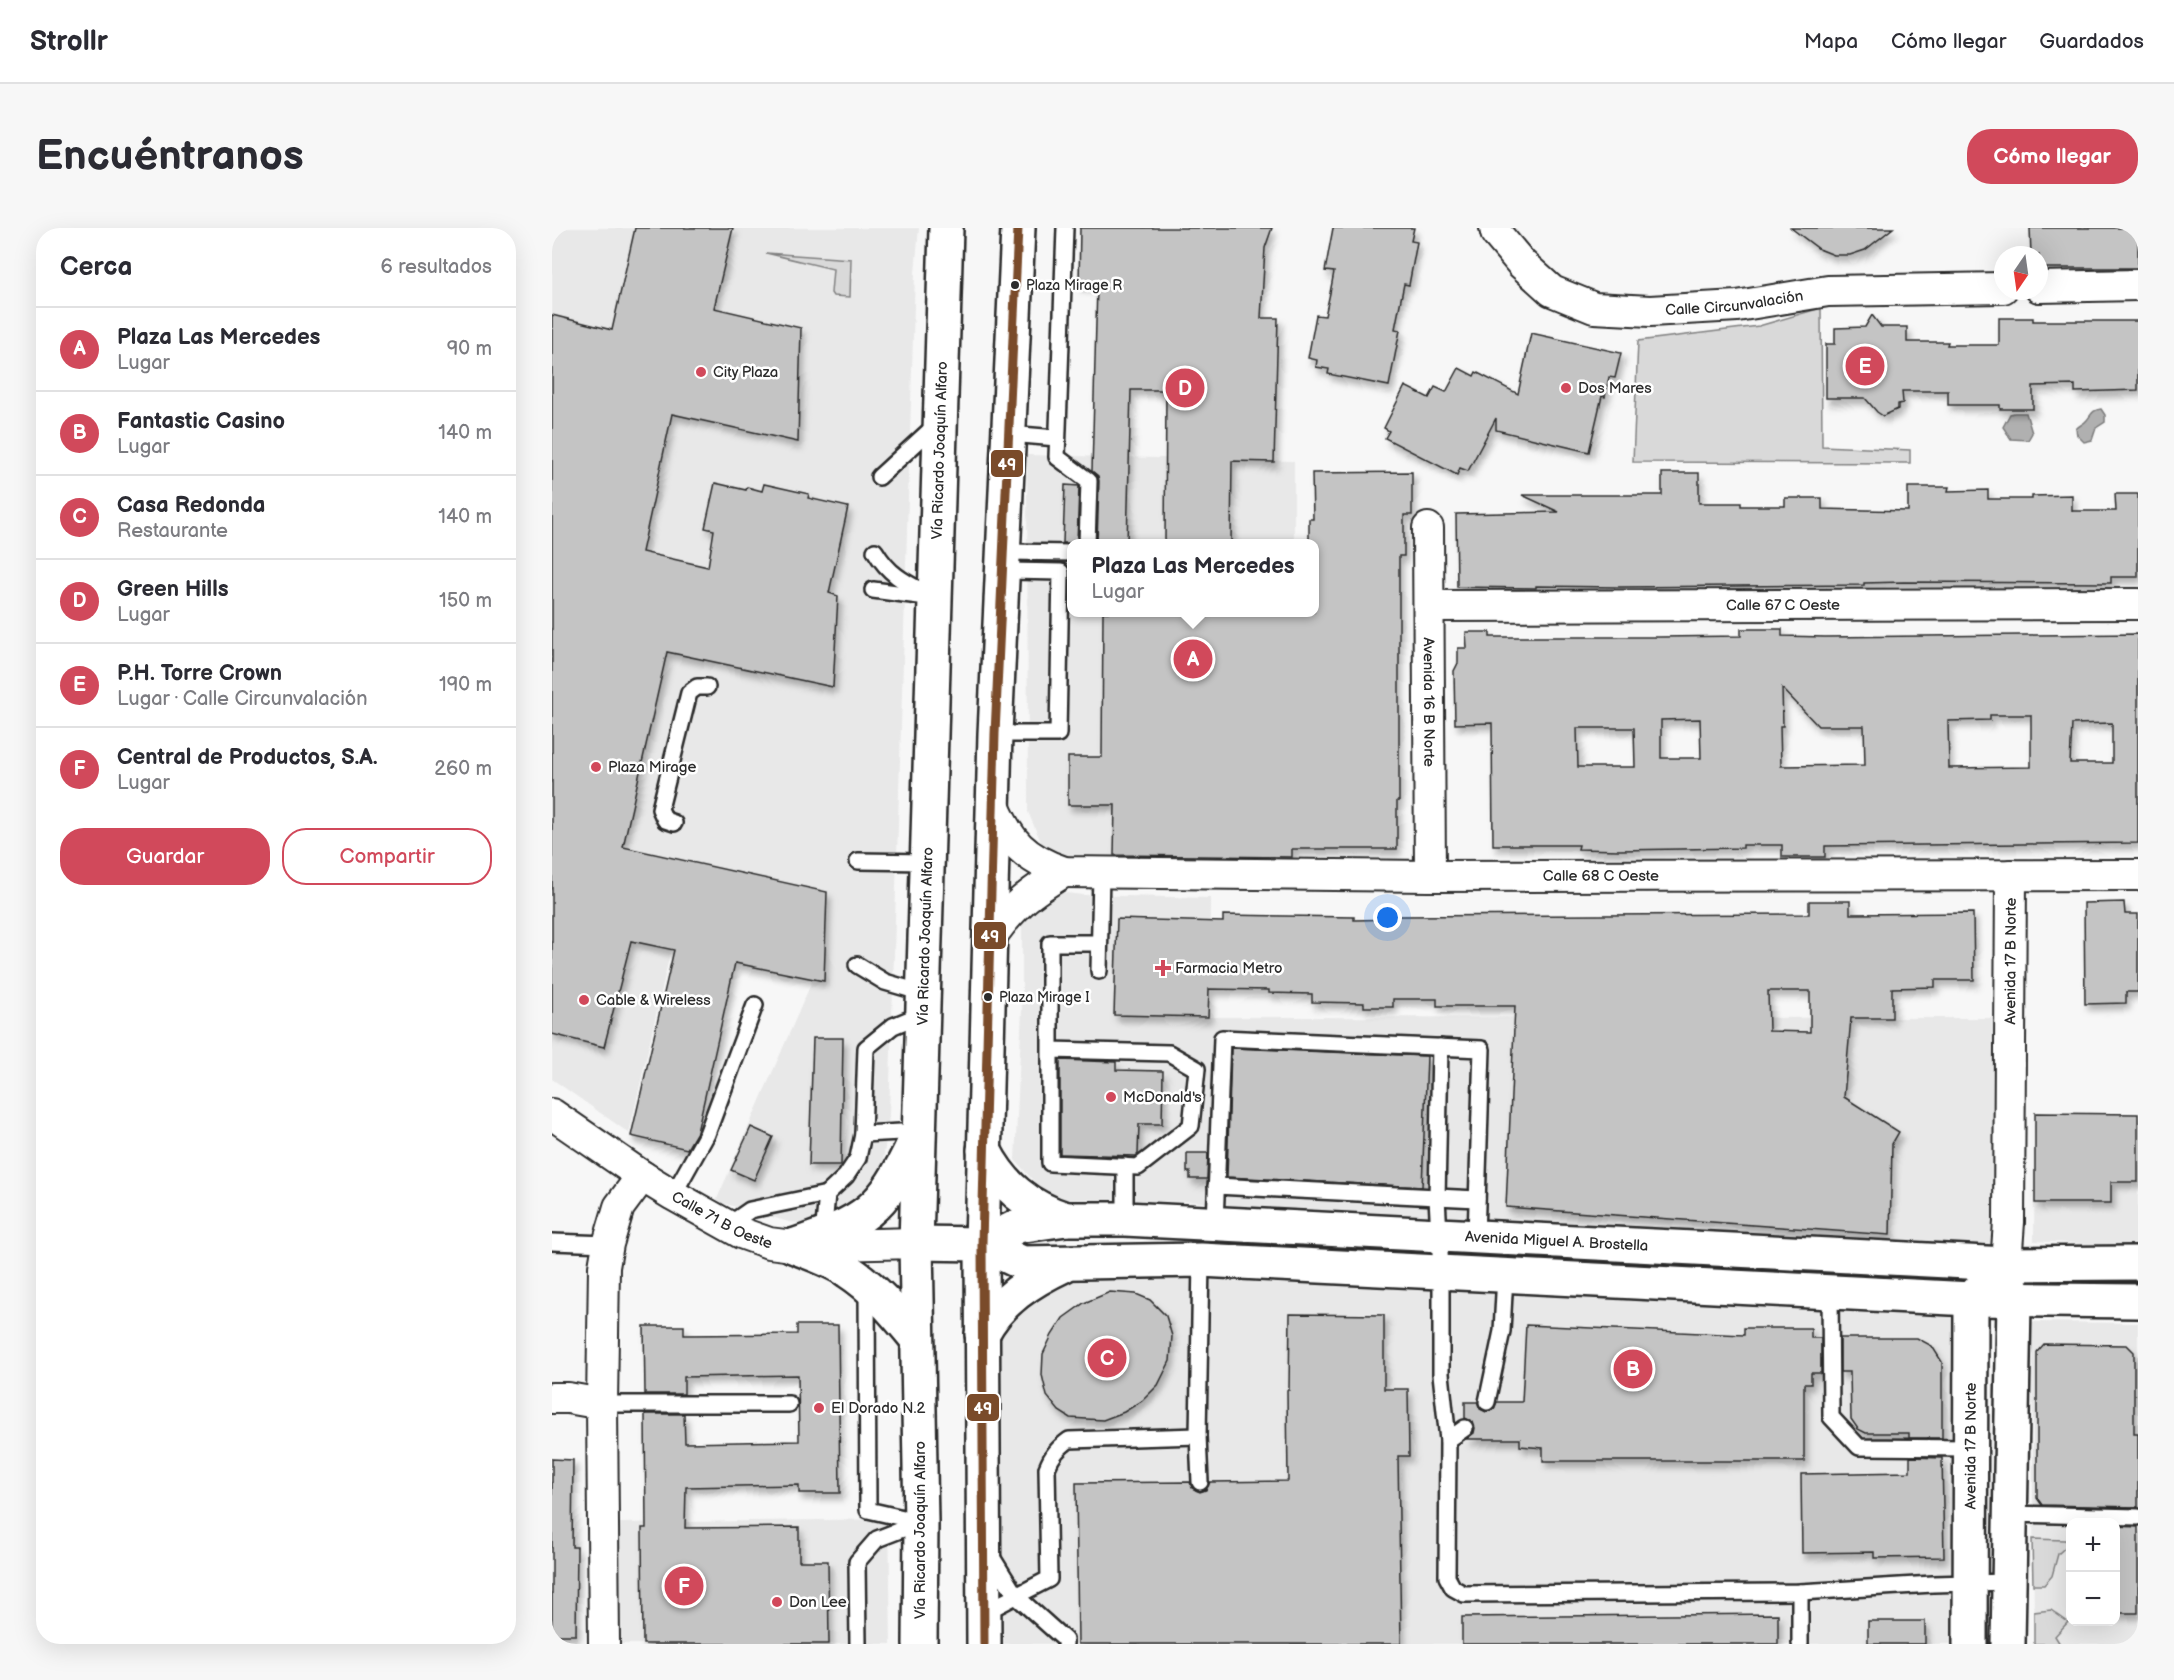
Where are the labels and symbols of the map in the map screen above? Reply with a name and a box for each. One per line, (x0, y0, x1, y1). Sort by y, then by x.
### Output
north arrow (1994, 246, 2048, 300)
place label: Plaza Mirage R (1026, 277, 1122, 294)
marker: Plaza Mirage R (1009, 279, 1021, 291)
street label: Calle Circunvalación (1665, 286, 1805, 320)
pin: E (1846, 344, 1884, 388)
street label: Vía Ricardo Joaquín Alfaro (927, 361, 952, 540)
place label: City Plaza (713, 363, 778, 382)
marker: City Plaza (694, 365, 708, 379)
pin: D (1166, 366, 1204, 410)
place label: Dos Mares (1578, 379, 1652, 398)
marker: Dos Mares (1559, 381, 1573, 395)
line badge: 49 (990, 449, 1024, 478)
text: 49 (998, 456, 1016, 475)
street label: Calle 67 C Oeste (1726, 595, 1840, 615)
pin: A (1174, 636, 1212, 682)
street label: Avenida 16 B Norte (1419, 637, 1439, 767)
place label: Plaza Mirage (608, 758, 696, 777)
marker: Plaza Mirage (589, 760, 603, 774)
street label: Vía Ricardo Joaquín Alfaro (913, 847, 937, 1026)
street label: Calle 68 C Oeste (1543, 866, 1659, 885)
street label: Avenida 17 B Norte (2001, 897, 2020, 1025)
your location (1373, 903, 1402, 932)
line badge: 49 (973, 921, 1007, 950)
text: 49 (981, 928, 999, 947)
place label: Farmacia Metro (1175, 959, 1282, 978)
marker: Farmacia Metro (1156, 961, 1170, 975)
place label: Plaza Mirage I (999, 989, 1090, 1006)
place label: Cable & Wireless (596, 991, 711, 1010)
marker: Plaza Mirage I (982, 991, 994, 1003)
marker: Cable & Wireless (577, 993, 591, 1007)
place label: McDonald's (1123, 1088, 1202, 1107)
marker: McDonald's (1104, 1090, 1118, 1104)
street label: Calle 71 B Oeste (668, 1187, 775, 1253)
street label: Avenida Miguel A. Brostella (1465, 1227, 1649, 1255)
pin: C (1088, 1336, 1126, 1380)
pin: B (1614, 1346, 1652, 1392)
street label: Avenida 17 B Norte (1961, 1382, 1980, 1510)
line badge: 49 (966, 1393, 1000, 1422)
place label: El Dorado N.2 (831, 1399, 926, 1418)
text: 49 (974, 1400, 992, 1419)
marker: El Dorado N.2 (812, 1401, 826, 1415)
street label: Vía Ricardo Joaquín Alfaro (911, 1441, 930, 1619)
pin: F (664, 1564, 704, 1608)
place label: Don Lee (789, 1593, 847, 1612)
marker: Don Lee (770, 1595, 784, 1609)

